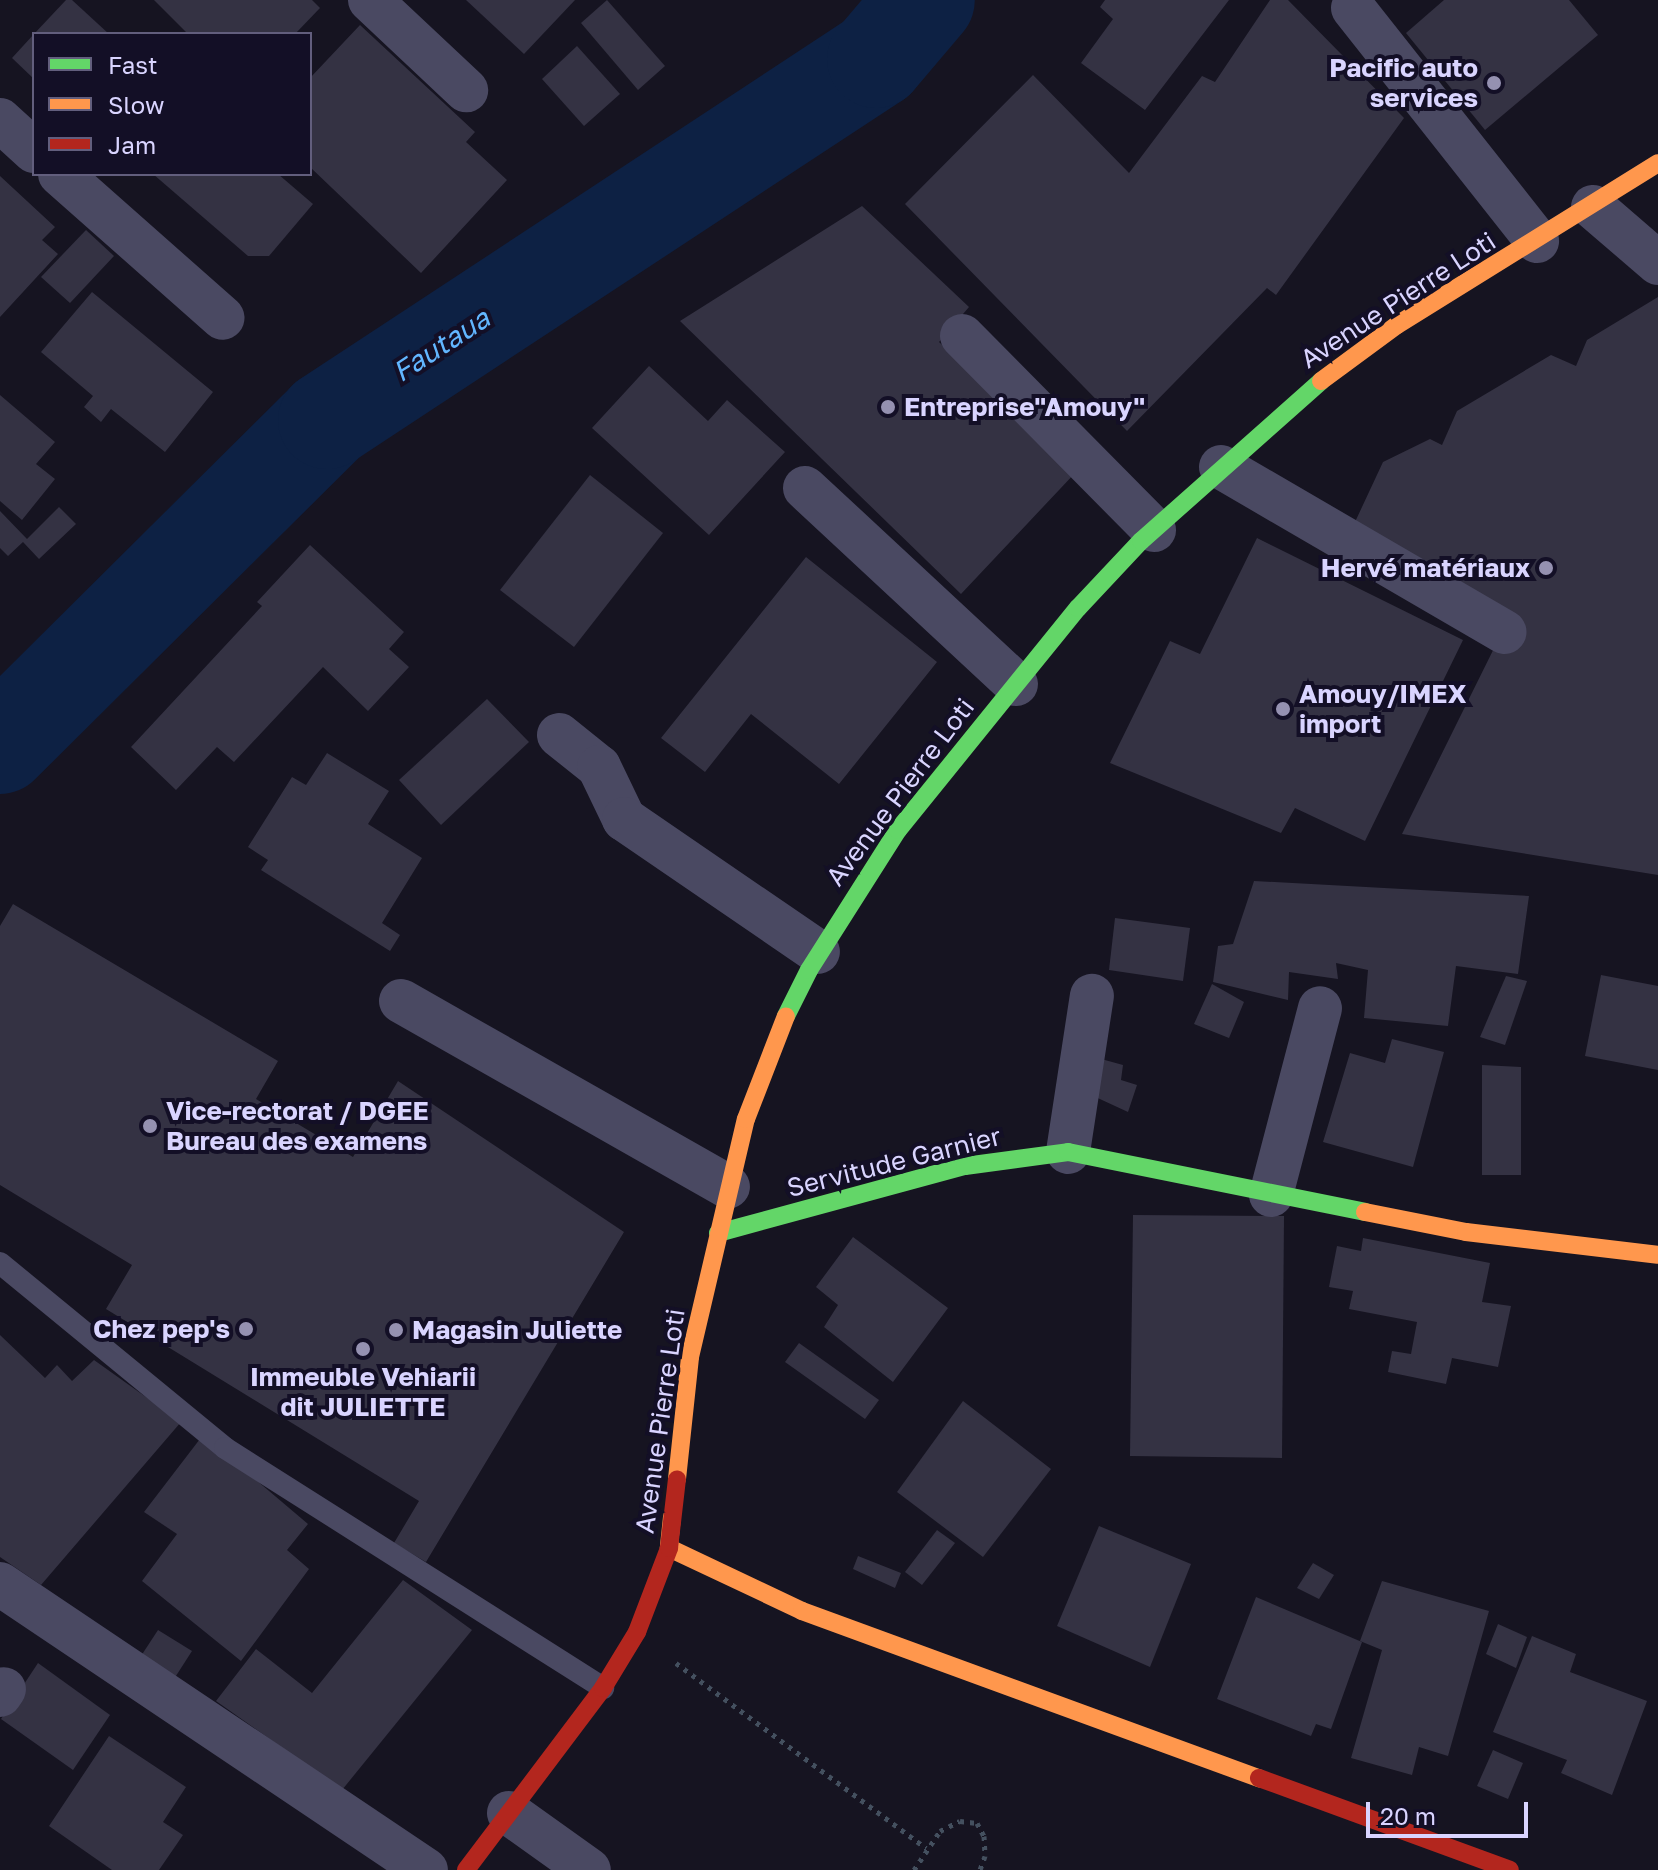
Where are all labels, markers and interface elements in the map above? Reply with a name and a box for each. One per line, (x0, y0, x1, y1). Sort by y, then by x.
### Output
legend (32, 32, 312, 176)
text: Fast (108, 50, 158, 79)
place label: Pacific auto services (1329, 52, 1478, 114)
marker: Pacific auto services (1485, 74, 1503, 92)
text: Slow (108, 90, 164, 119)
text: Jam (108, 130, 156, 159)
street label: Avenue Pierre Loti (1295, 225, 1501, 375)
water label: Fautaua (386, 301, 496, 389)
place label: Entreprise"Amouy" (904, 391, 1145, 423)
marker: Entreprise"Amouy" (879, 398, 897, 416)
place label: Hervé matériaux (1321, 552, 1530, 584)
marker: Hervé matériaux (1537, 559, 1555, 577)
place label: Amouy/IMEX import (1299, 678, 1466, 740)
street label: Avenue Pierre Loti (819, 692, 981, 892)
marker: Amouy/IMEX import (1274, 700, 1292, 718)
place label: Vice-rectorat / DGEE Bureau des examens (166, 1095, 429, 1156)
marker: Vice-rectorat / DGEE Bureau des examens (141, 1117, 159, 1135)
street label: Servitude Garnier (784, 1120, 1004, 1204)
street label: Avenue Pierre Loti (629, 1307, 691, 1535)
place label: Chez pep's (93, 1313, 230, 1345)
place label: Magasin Juliette (412, 1314, 622, 1346)
marker: Chez pep's (237, 1320, 255, 1338)
marker: Magasin Juliette (387, 1321, 405, 1339)
marker: Immeuble Vehiarii dit JULIETTE (354, 1340, 372, 1358)
place label: Immeuble Vehiarii dit JULIETTE (250, 1361, 476, 1422)
scale bar (1370, 1786, 1532, 1836)
text: 20 m (1380, 1801, 1436, 1830)

